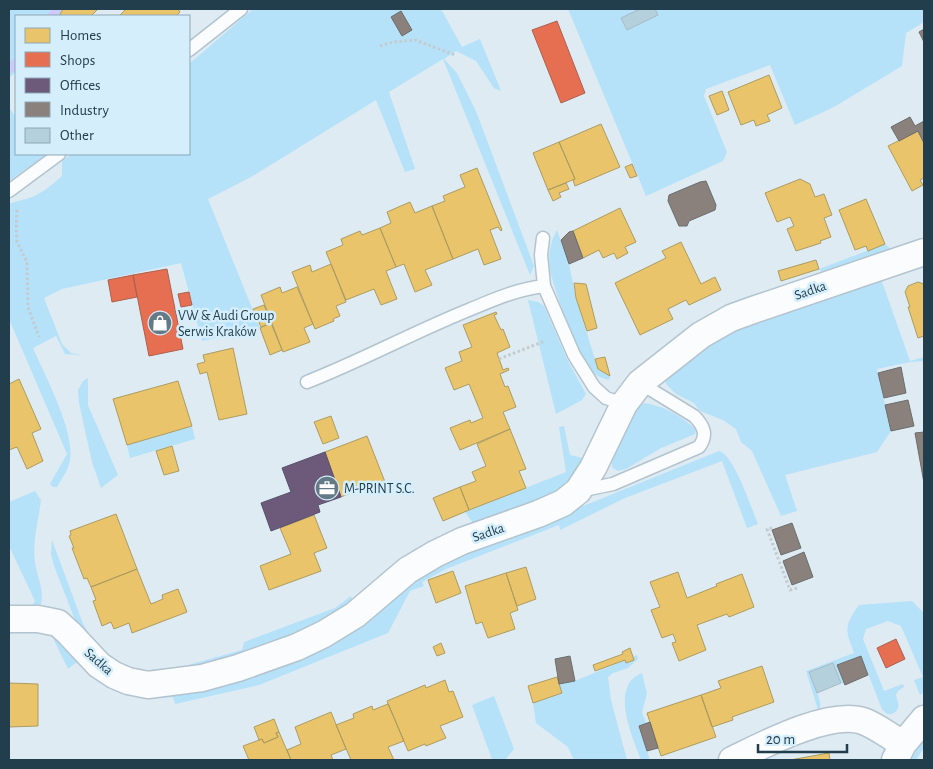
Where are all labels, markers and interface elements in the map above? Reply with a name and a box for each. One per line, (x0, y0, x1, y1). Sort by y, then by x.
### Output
legend (15, 15, 190, 155)
text: Homes (60, 28, 102, 43)
text: Shops (60, 53, 95, 68)
text: Offices (60, 78, 101, 93)
text: Industry (60, 103, 109, 118)
text: Other (60, 128, 94, 143)
street label: Sadka (793, 279, 829, 303)
place label: VW & Audi Group Serwis Kraków (178, 309, 274, 339)
shop icon: VW & Audi Group Serwis Kraków (147, 310, 173, 336)
office icon: M-PRINT S.C. (314, 475, 340, 501)
place label: M-PRINT S.C. (344, 482, 415, 496)
street label: Sadka (471, 521, 507, 545)
street label: Sadka (81, 646, 116, 678)
scale bar (758, 722, 847, 754)
text: 20 m (766, 732, 795, 747)

